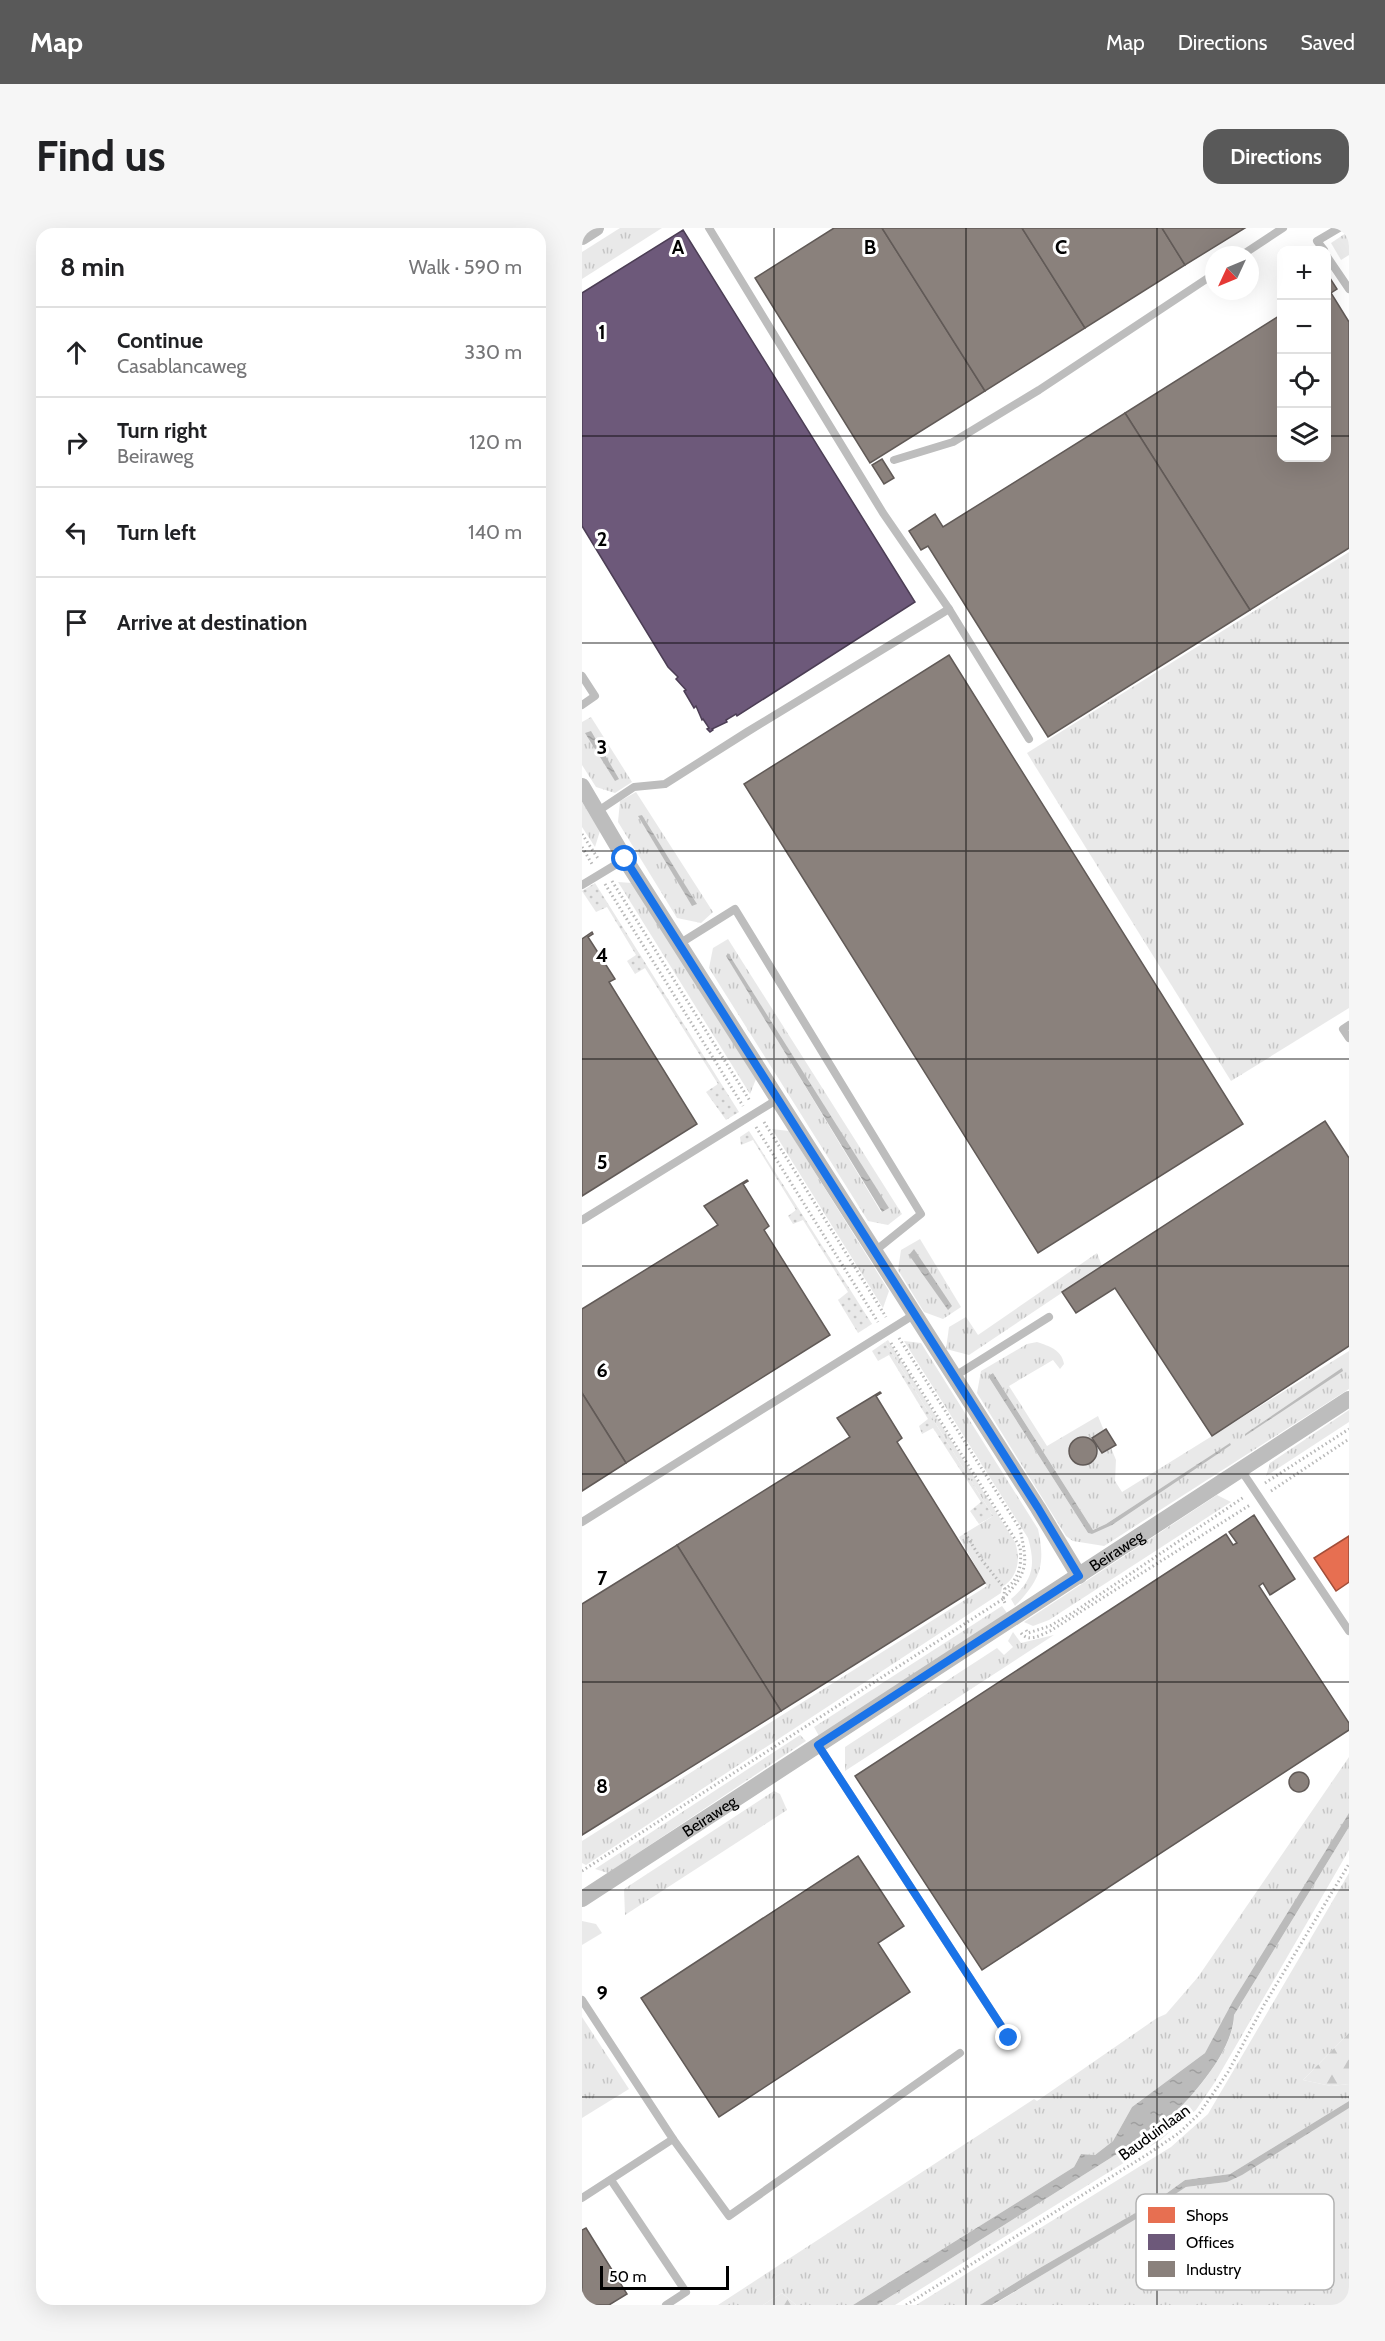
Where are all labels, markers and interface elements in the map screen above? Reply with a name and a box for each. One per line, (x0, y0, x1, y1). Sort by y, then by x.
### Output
text: Map (30, 25, 83, 59)
text: Map (1106, 30, 1145, 55)
text: Directions (1178, 30, 1267, 55)
text: Saved (1300, 30, 1355, 55)
button: Directions (1203, 129, 1349, 184)
text: Find us (36, 130, 165, 182)
text: A (672, 235, 685, 259)
text: B (864, 235, 876, 259)
text: C (1055, 235, 1067, 259)
north arrow (1205, 246, 1259, 300)
map controls (1277, 246, 1331, 462)
button: + (1277, 246, 1331, 300)
text: 8 min (60, 251, 125, 283)
text: Walk · 590 m (409, 255, 522, 279)
button: − (1277, 300, 1331, 354)
text: 1 (598, 320, 606, 344)
text: Continue (117, 327, 203, 354)
icon: ahead (60, 336, 93, 369)
text: 330 m (464, 340, 522, 364)
text: Casablancaweg (117, 354, 246, 378)
button: locate (1277, 354, 1331, 408)
button: layers (1277, 408, 1331, 462)
text: Turn right (117, 417, 207, 444)
icon: right (60, 426, 93, 459)
text: 120 m (469, 430, 522, 454)
text: Beiraweg (117, 444, 194, 468)
icon: left (60, 516, 93, 549)
text: Turn left (117, 519, 196, 546)
text: 140 m (468, 520, 522, 544)
text: 2 (597, 527, 607, 551)
icon: arrive (60, 606, 93, 639)
text: Arrive at destination (117, 609, 307, 636)
text: 3 (597, 735, 607, 759)
route start (611, 845, 637, 871)
text: 4 (596, 943, 608, 967)
text: 5 (597, 1150, 607, 1174)
text: 6 (596, 1358, 608, 1382)
street label: Beiraweg (1086, 1526, 1148, 1576)
text: 7 (597, 1566, 608, 1590)
text: 8 (596, 1774, 608, 1798)
street label: Beiraweg (679, 1791, 741, 1841)
text: 9 (596, 1981, 608, 2005)
route end (995, 2024, 1021, 2050)
street label: Bauduinlaan (1115, 2100, 1194, 2165)
legend (1136, 2194, 1334, 2290)
text: Shops (1186, 2206, 1229, 2225)
text: Offices (1186, 2233, 1235, 2252)
text: Industry (1186, 2260, 1241, 2279)
scale bar (600, 2263, 729, 2290)
text: 50 m (609, 2267, 646, 2286)

